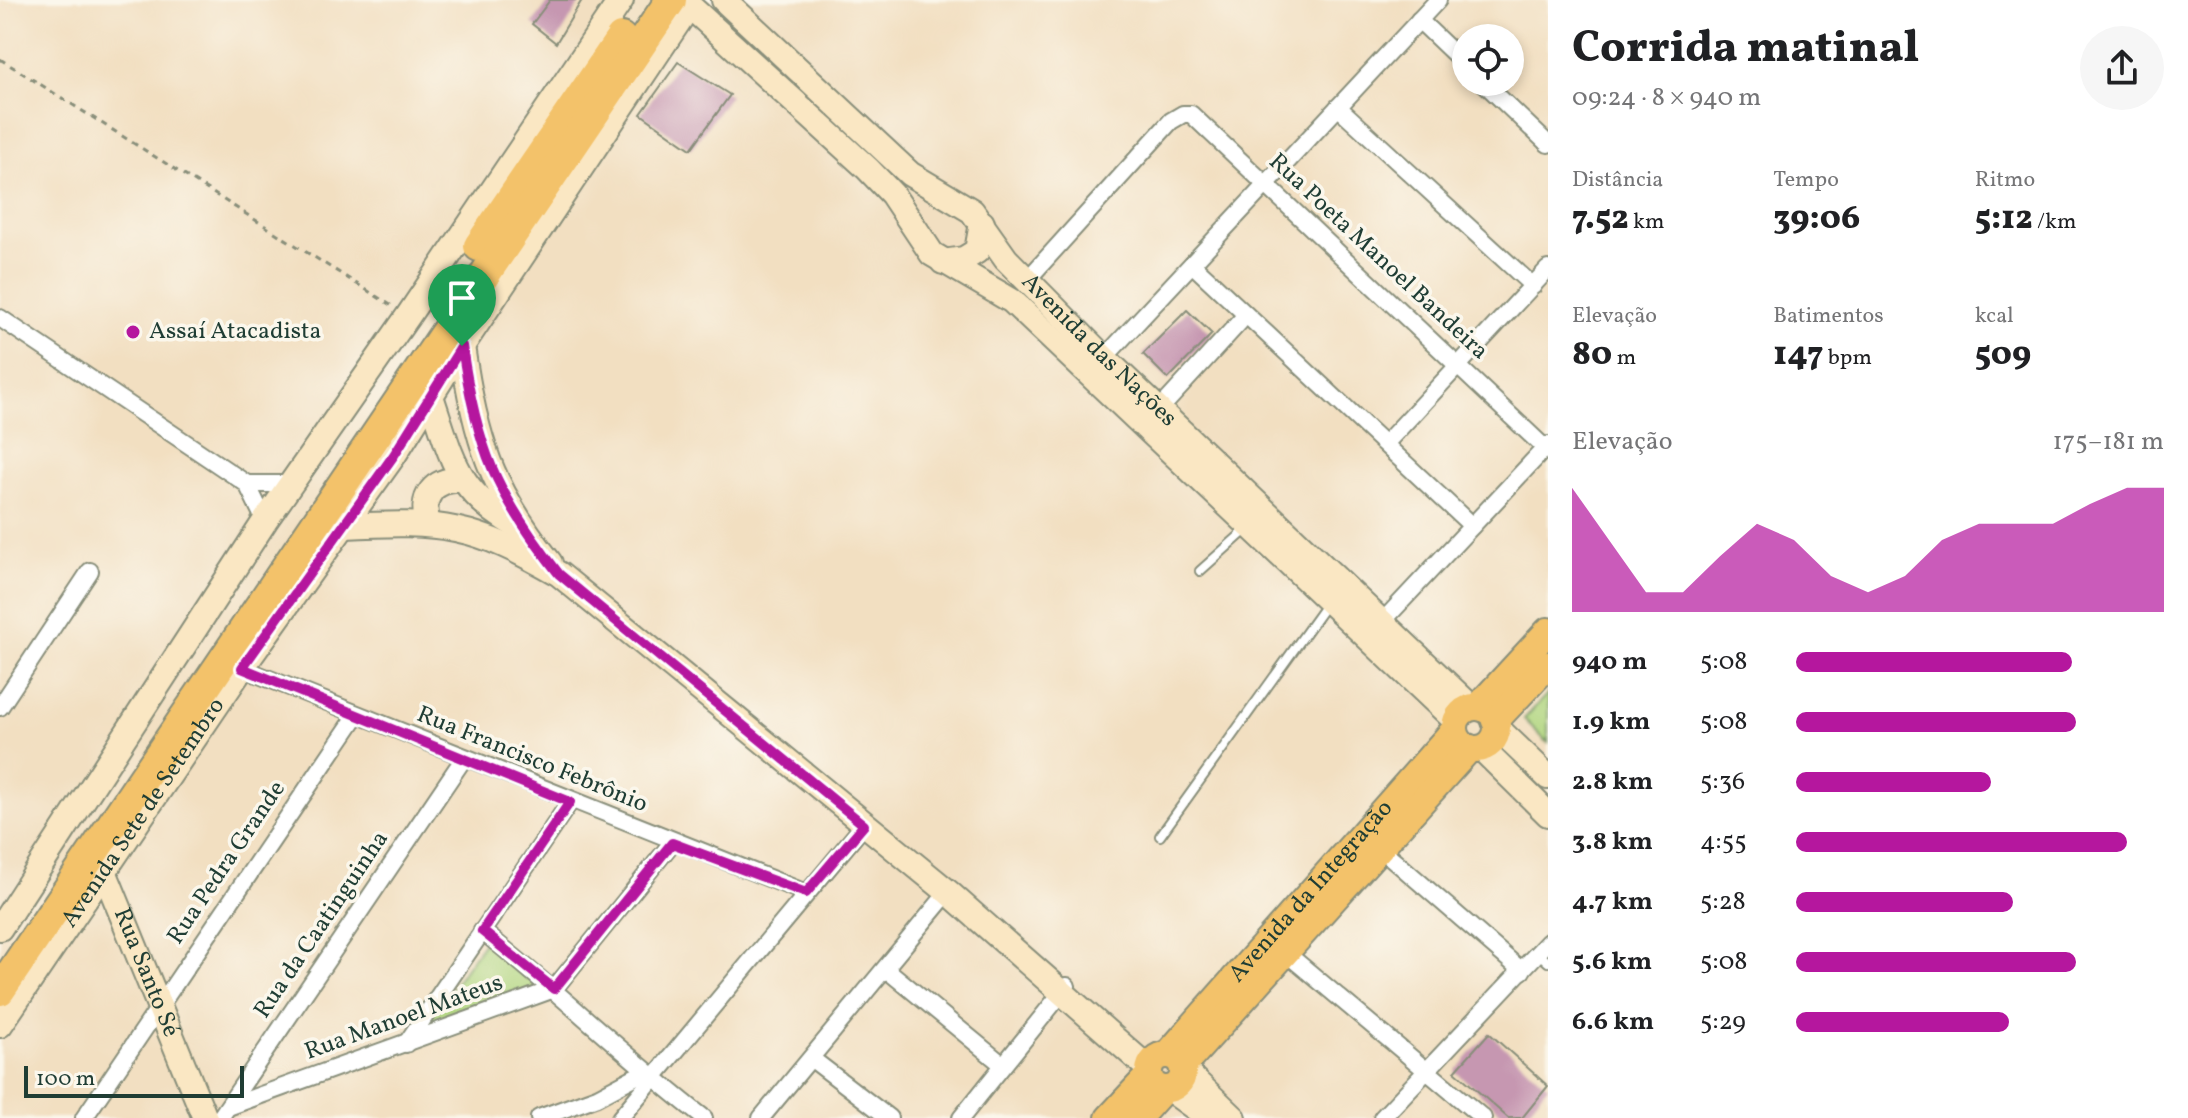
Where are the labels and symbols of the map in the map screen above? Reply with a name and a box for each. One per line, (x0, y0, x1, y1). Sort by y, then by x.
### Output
street label: Rua Poeta Manoel Bandeira (1261, 146, 1495, 368)
pin (428, 264, 496, 346)
street label: Avenida das Nações (1013, 266, 1184, 435)
place label: Assaí Atacadista (149, 315, 321, 349)
marker: Assaí Atacadista (124, 323, 142, 341)
street label: Avenida Sete de Setembro (53, 691, 234, 935)
street label: Rua Francisco Febrônio (411, 698, 653, 822)
street label: Rua Pedra Grande (160, 774, 294, 952)
street label: Avenida da Integração (1221, 793, 1401, 990)
street label: Rua da Caatinguinha (246, 824, 398, 1026)
street label: Rua Santo Sé (104, 903, 187, 1043)
street label: Rua Manoel Mateus (300, 966, 508, 1070)
scale bar (24, 1062, 244, 1098)

